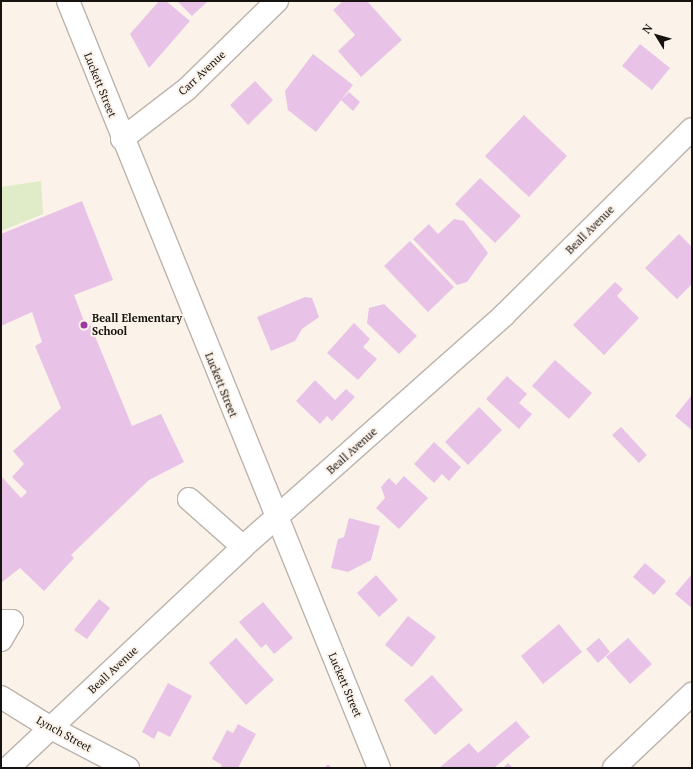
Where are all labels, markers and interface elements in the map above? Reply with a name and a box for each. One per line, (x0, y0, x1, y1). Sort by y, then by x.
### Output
north arrow (637, 16, 677, 56)
text: N (639, 21, 656, 36)
street label: Carr Avenue (176, 48, 228, 98)
street label: Luckett Street (81, 51, 119, 119)
street label: Beall Avenue (563, 203, 617, 257)
place label: Beall Elementary School (92, 312, 182, 338)
marker: Beall Elementary School (79, 320, 89, 330)
street label: Luckett Street (202, 351, 240, 419)
street label: Beall Avenue (324, 425, 380, 477)
street label: Beall Avenue (85, 644, 141, 696)
street label: Luckett Street (325, 651, 365, 719)
street label: Lynch Street (34, 713, 94, 755)

